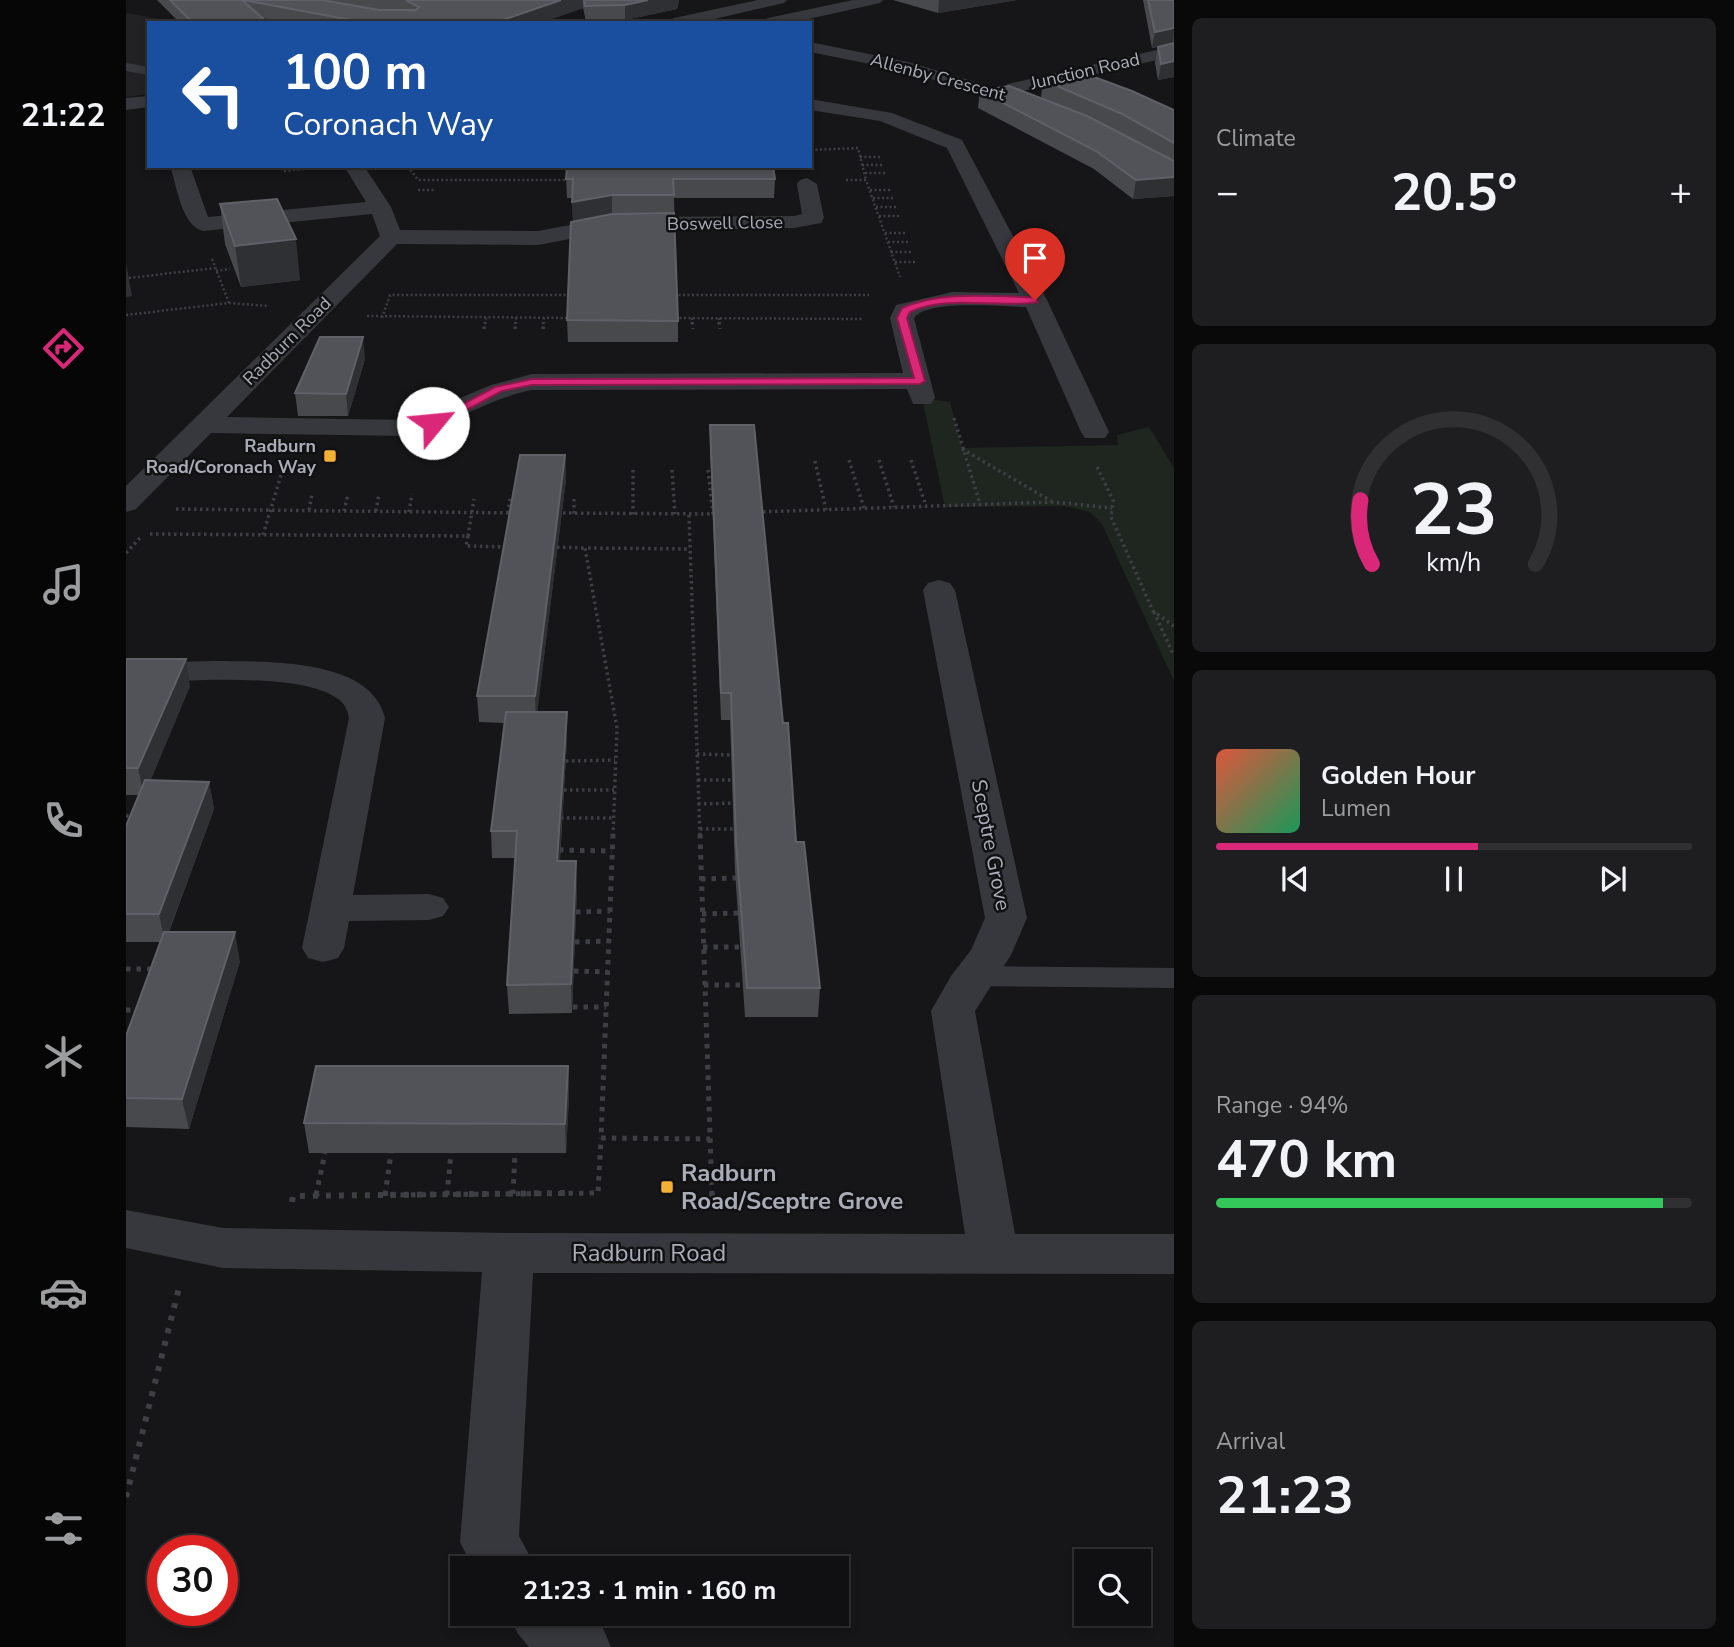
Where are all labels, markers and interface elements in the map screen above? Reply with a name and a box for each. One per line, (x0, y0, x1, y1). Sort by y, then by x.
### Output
text: 100 m (283, 39, 427, 106)
street label: Allenby Crescent (868, 47, 1009, 107)
street label: Junction Road (1027, 47, 1142, 95)
icon: left (168, 49, 259, 140)
text: 21:22 (21, 94, 105, 137)
text: Coronach Way (283, 103, 493, 146)
text: Climate (1216, 123, 1296, 154)
text: 20.5° (1391, 157, 1517, 228)
text: − (1216, 167, 1239, 218)
text: + (1669, 167, 1692, 218)
street label: Boswell Close (667, 210, 783, 236)
pin (1005, 228, 1065, 300)
icon: arrive (1016, 239, 1054, 277)
street label: Radburn Road (238, 292, 336, 390)
icon: directions (39, 324, 88, 373)
position arrow (396, 386, 470, 460)
place label: Radburn Road/Coronach Way (146, 434, 317, 479)
marker: Radburn Road/Coronach Way (322, 448, 338, 464)
text: 23 (1410, 460, 1498, 560)
text: km/h (1426, 545, 1482, 579)
icon: music (39, 560, 88, 609)
text: Golden Hour (1321, 758, 1476, 793)
street label: Sceptre Grove (965, 777, 1017, 913)
text: Lumen (1321, 793, 1391, 824)
icon: phone (39, 796, 88, 845)
icon: previous (1276, 860, 1314, 898)
icon: pause (1435, 860, 1473, 898)
icon: next (1594, 860, 1632, 898)
icon: climate (39, 1032, 88, 1081)
text: Range · 94% (1216, 1090, 1348, 1121)
text: 470 km (1216, 1124, 1397, 1195)
place label: Radburn Road/Sceptre Grove (681, 1157, 903, 1217)
marker: Radburn Road/Sceptre Grove (659, 1179, 675, 1195)
street label: Radburn Road (572, 1237, 726, 1269)
icon: car (39, 1268, 88, 1317)
text: Arrival (1216, 1426, 1285, 1457)
text: 21:23 (1216, 1460, 1354, 1531)
icon: filters (39, 1504, 88, 1553)
speed limit sign: 30 (147, 1535, 238, 1626)
map controls (1074, 1549, 1151, 1626)
button: search (1074, 1549, 1151, 1626)
text: 21:23 · 1 min · 160 m (523, 1573, 776, 1608)

